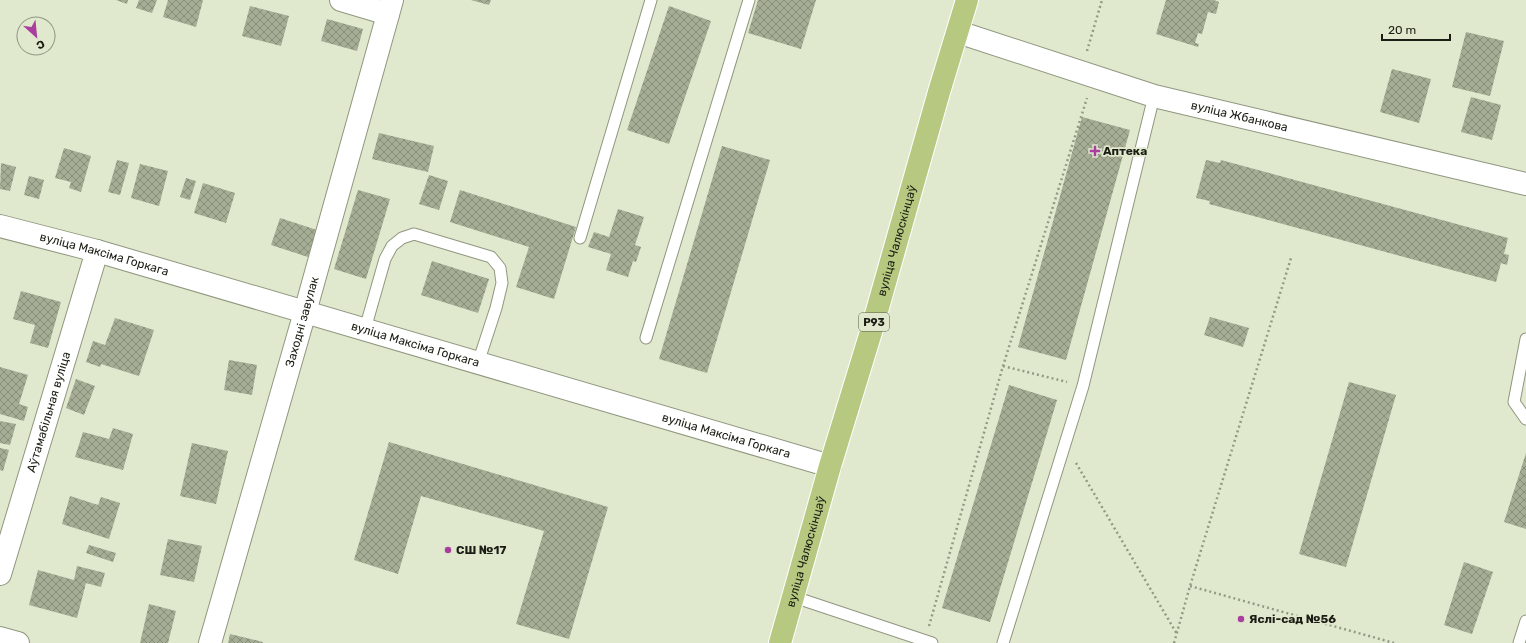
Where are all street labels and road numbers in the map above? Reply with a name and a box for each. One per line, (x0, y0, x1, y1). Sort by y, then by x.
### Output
street label: вуліца Жбанкова (1190, 98, 1289, 134)
street label: вуліца Чалюскінцаў (875, 183, 919, 298)
street label: вуліца Максіма Горкага (38, 230, 170, 279)
street label: Заходні завулак (283, 274, 322, 369)
road number: Р93 (859, 313, 889, 331)
street label: вуліца Максіма Горкага (350, 319, 481, 370)
street label: Аўтамабільная вуліца (24, 350, 73, 474)
street label: вуліца Максіма Горкага (660, 410, 792, 461)
street label: вуліца Чалюскінцаў (783, 494, 828, 609)

